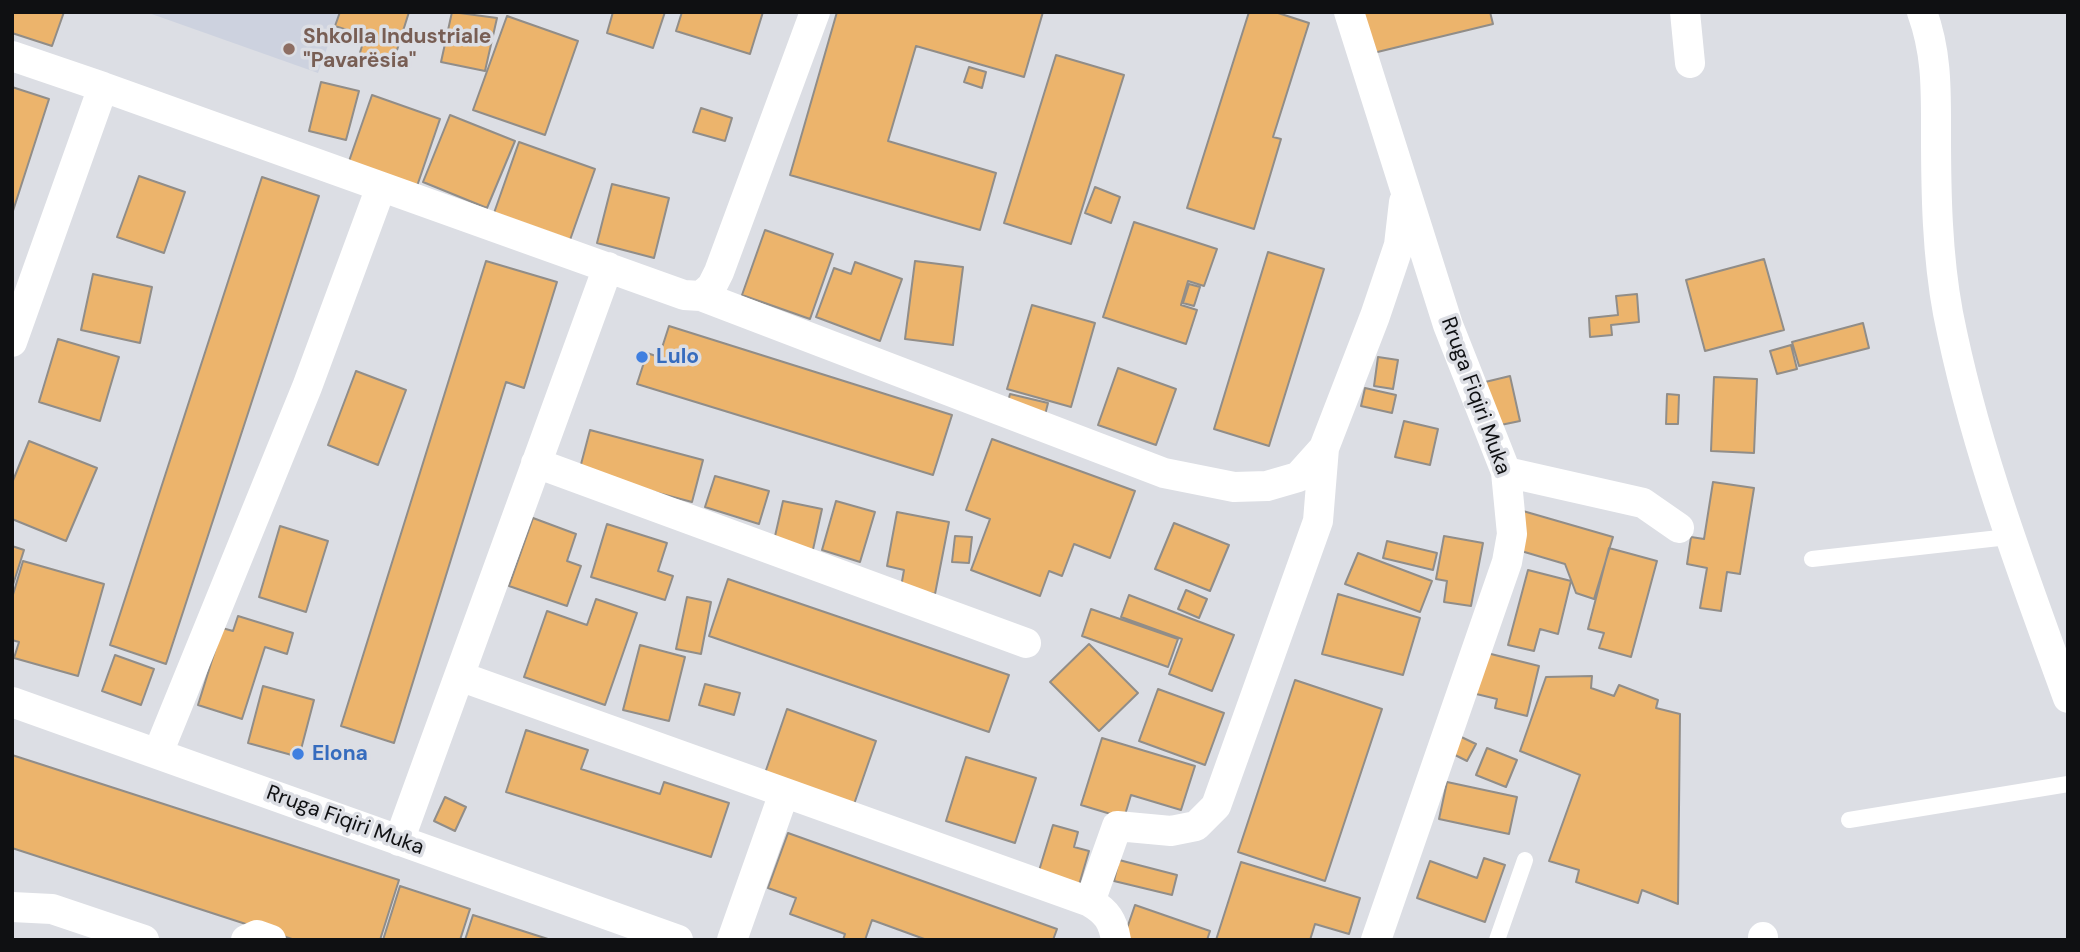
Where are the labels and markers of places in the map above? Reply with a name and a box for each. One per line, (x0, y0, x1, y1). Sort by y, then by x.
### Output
place label: Shkolla Industriale "Pavarësia" (303, 24, 491, 74)
marker: Shkolla Industriale "Pavarësia" (281, 41, 297, 57)
place label: Lulo (656, 344, 699, 370)
marker: Lulo (634, 349, 650, 365)
place label: Elona (312, 741, 368, 767)
marker: Elona (290, 746, 306, 762)

